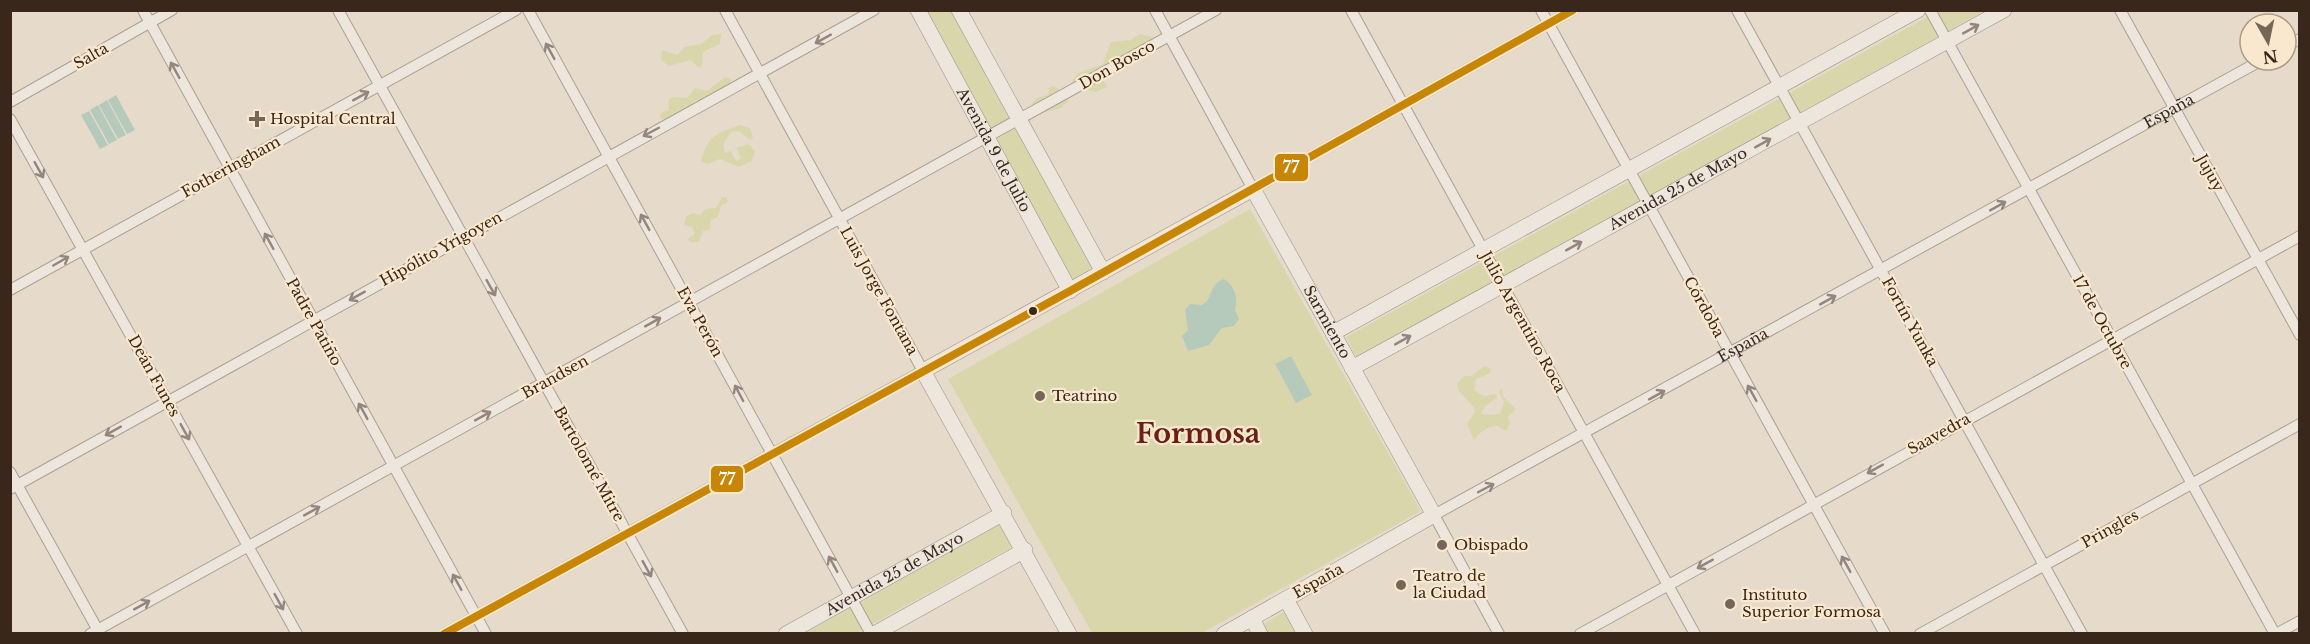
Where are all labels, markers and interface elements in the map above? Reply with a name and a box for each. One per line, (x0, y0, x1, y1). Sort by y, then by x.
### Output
north arrow (2238, 12, 2298, 72)
one-way arrow (1962, 23, 1979, 35)
one-way arrow (814, 34, 832, 45)
street label: Don Bosco (1076, 36, 1158, 93)
street label: Salta (70, 38, 112, 73)
one-way arrow (544, 43, 555, 61)
text: N (2261, 46, 2279, 68)
one-way arrow (169, 62, 181, 79)
street label: Avenida 9 de Julio (952, 83, 1036, 215)
street label: España (2140, 89, 2198, 132)
one-way arrow (351, 90, 369, 101)
place label: Hospital Central (270, 109, 396, 128)
marker: Hospital Central (248, 110, 266, 128)
one-way arrow (643, 127, 661, 138)
street label: Fotheringham (178, 132, 284, 202)
one-way arrow (1754, 137, 1772, 148)
street label: Avenida 25 de Mayo (1605, 143, 1750, 235)
street label: Jujuy (2192, 149, 2229, 195)
line badge: 77 (1274, 153, 1309, 182)
text: 77 (1283, 157, 1300, 177)
one-way arrow (34, 160, 45, 178)
one-way arrow (1989, 200, 2007, 211)
street label: Hipólito Yrigoyen (376, 207, 505, 290)
one-way arrow (639, 214, 651, 231)
street label: Luis Jorge Fontana (836, 223, 923, 359)
one-way arrow (263, 233, 275, 250)
one-way arrow (1565, 240, 1582, 252)
street label: Julio Argentino Roca (1476, 246, 1571, 396)
one-way arrow (52, 255, 69, 267)
street label: 17 de Octubre (2069, 271, 2136, 372)
street label: Córdoba (1680, 273, 1729, 341)
street label: Padre Patiño (282, 274, 347, 369)
street label: Fortín Yunka (1878, 274, 1943, 370)
one-way arrow (485, 279, 497, 296)
street label: Sarmiento (1299, 282, 1355, 362)
street label: Eva Perón (673, 283, 728, 360)
one-way arrow (348, 290, 365, 302)
one-way arrow (1818, 294, 1836, 305)
unlabelled marker (1027, 305, 1039, 317)
one-way arrow (644, 316, 662, 327)
street label: España (1714, 323, 1772, 366)
street label: Deán Funes (124, 332, 185, 420)
one-way arrow (1394, 334, 1411, 346)
street label: Brandsen (518, 351, 591, 403)
one-way arrow (733, 385, 745, 402)
one-way arrow (1745, 385, 1757, 402)
place label: Teatrino (1052, 386, 1118, 405)
marker: Teatrino (1033, 389, 1047, 403)
one-way arrow (1648, 389, 1665, 401)
one-way arrow (357, 403, 369, 420)
street label: Bartolomé Mitre (550, 403, 629, 525)
street label: Saavedra (1904, 408, 1974, 459)
one-way arrow (474, 410, 491, 422)
district label: Formosa (1136, 417, 1261, 450)
one-way arrow (179, 423, 191, 440)
one-way arrow (105, 425, 122, 437)
one-way arrow (1867, 464, 1885, 475)
line badge: 77 (710, 465, 744, 493)
text: 77 (719, 469, 736, 489)
one-way arrow (1477, 482, 1494, 494)
one-way arrow (303, 505, 320, 517)
street label: Pringles (2078, 505, 2142, 552)
street label: Avenida 25 de Mayo (821, 527, 967, 620)
place label: Obispado (1454, 535, 1529, 554)
marker: Obispado (1435, 538, 1449, 552)
one-way arrow (827, 556, 839, 573)
one-way arrow (1840, 556, 1852, 573)
one-way arrow (1697, 558, 1714, 570)
street label: España (1289, 559, 1347, 602)
one-way arrow (641, 560, 653, 577)
place label: Teatro de la Ciudad (1413, 566, 1486, 602)
one-way arrow (451, 574, 462, 592)
marker: Teatro de la Ciudad (1394, 578, 1408, 592)
place label: Instituto Superior Formosa (1742, 585, 1882, 621)
one-way arrow (274, 594, 286, 611)
marker: Instituto Superior Formosa (1723, 597, 1737, 611)
one-way arrow (132, 599, 150, 610)

